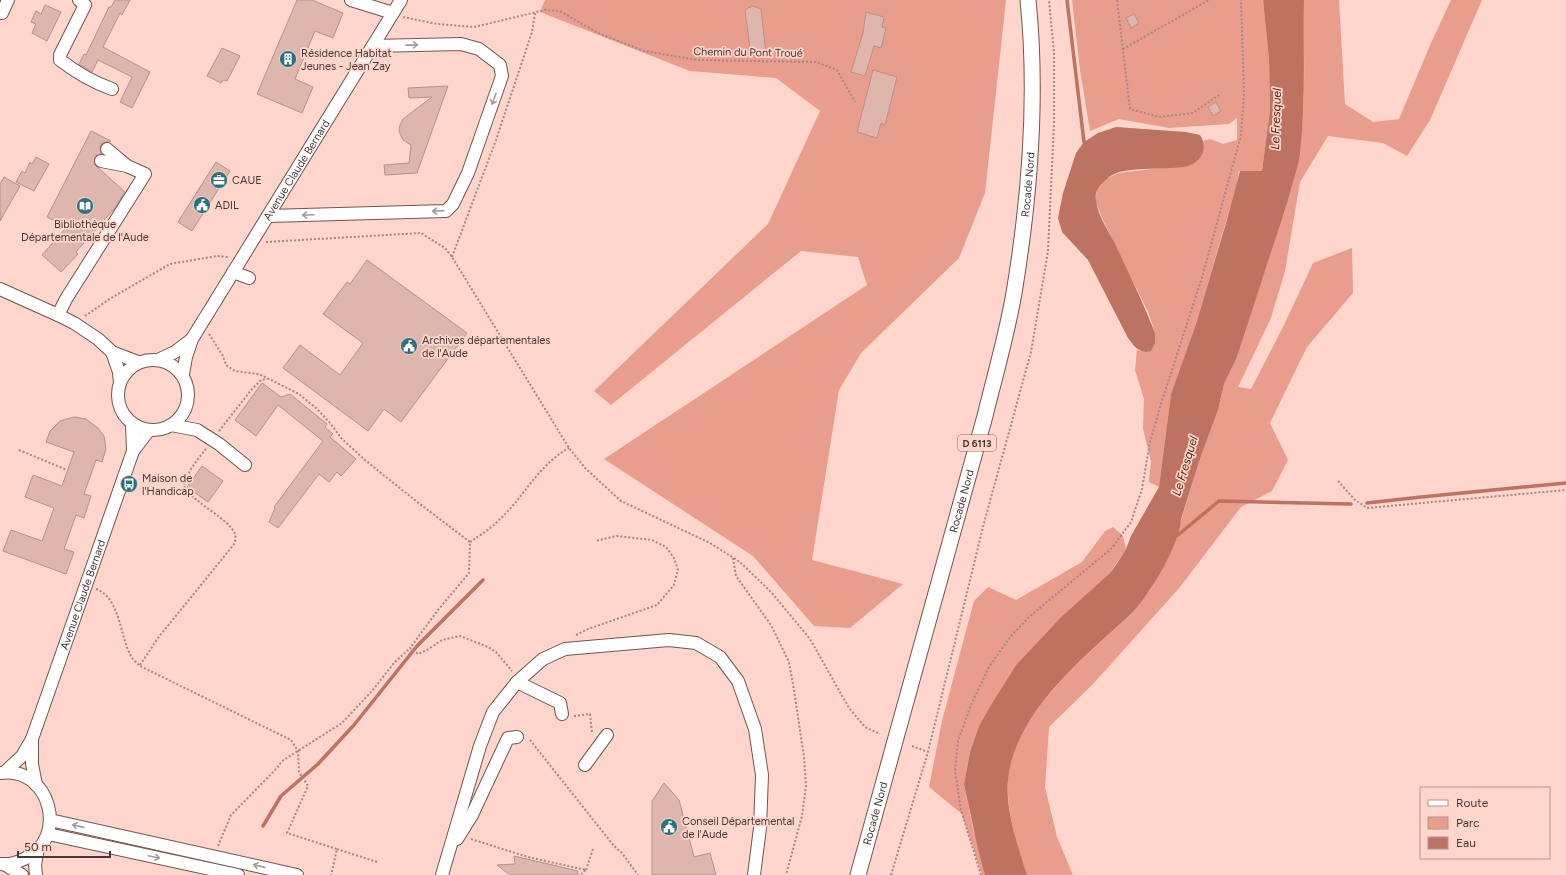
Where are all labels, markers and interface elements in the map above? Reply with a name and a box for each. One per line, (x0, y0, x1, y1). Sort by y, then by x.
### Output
one-way arrow (405, 41, 418, 49)
street label: Chemin du Pont Troué (693, 45, 803, 60)
place label: Résidence Habitat Jeunes - Jean Zay (301, 47, 392, 73)
building icon: Résidence Habitat Jeunes - Jean Zay (278, 49, 298, 69)
water label: Le Fresquel (1268, 88, 1284, 150)
one-way arrow (489, 93, 497, 105)
street label: Avenue Claude Bernard (261, 117, 333, 223)
street label: Rocade Nord (1019, 152, 1037, 218)
office icon: CAUE (209, 170, 229, 190)
place label: CAUE (232, 174, 262, 187)
public building icon: ADIL (192, 195, 212, 215)
library icon: Bibliothèque Départementale de l'Aude (75, 196, 95, 216)
place label: ADIL (215, 199, 239, 212)
one-way arrow (432, 207, 445, 215)
one-way arrow (302, 211, 315, 218)
place label: Bibliothèque Départementale de l'Aude (21, 218, 149, 244)
place label: Archives départementales de l'Aude (422, 334, 550, 360)
public building icon: Archives départementales de l'Aude (399, 336, 419, 356)
water label: Le Fresquel (1169, 434, 1201, 497)
road number: D 6113 (958, 435, 996, 451)
street label: Rocade Nord (947, 468, 977, 534)
place label: Maison de l'Handicap (142, 472, 194, 498)
bus stop icon: Maison de l'Handicap (119, 474, 139, 494)
street label: Avenue Claude Bernard (58, 538, 108, 652)
street label: Rocade Nord (861, 780, 890, 847)
legend (1420, 787, 1550, 859)
text: Route (1456, 796, 1489, 810)
place label: Conseil Départemental de l'Aude (682, 815, 795, 841)
text: Parc (1456, 816, 1480, 830)
public building icon: Conseil Départemental de l'Aude (659, 817, 679, 837)
one-way arrow (72, 821, 85, 829)
scale bar (18, 833, 110, 859)
text: Eau (1456, 836, 1476, 850)
text: 50 m (24, 840, 52, 854)
one-way arrow (147, 853, 160, 861)
one-way arrow (253, 862, 266, 870)

